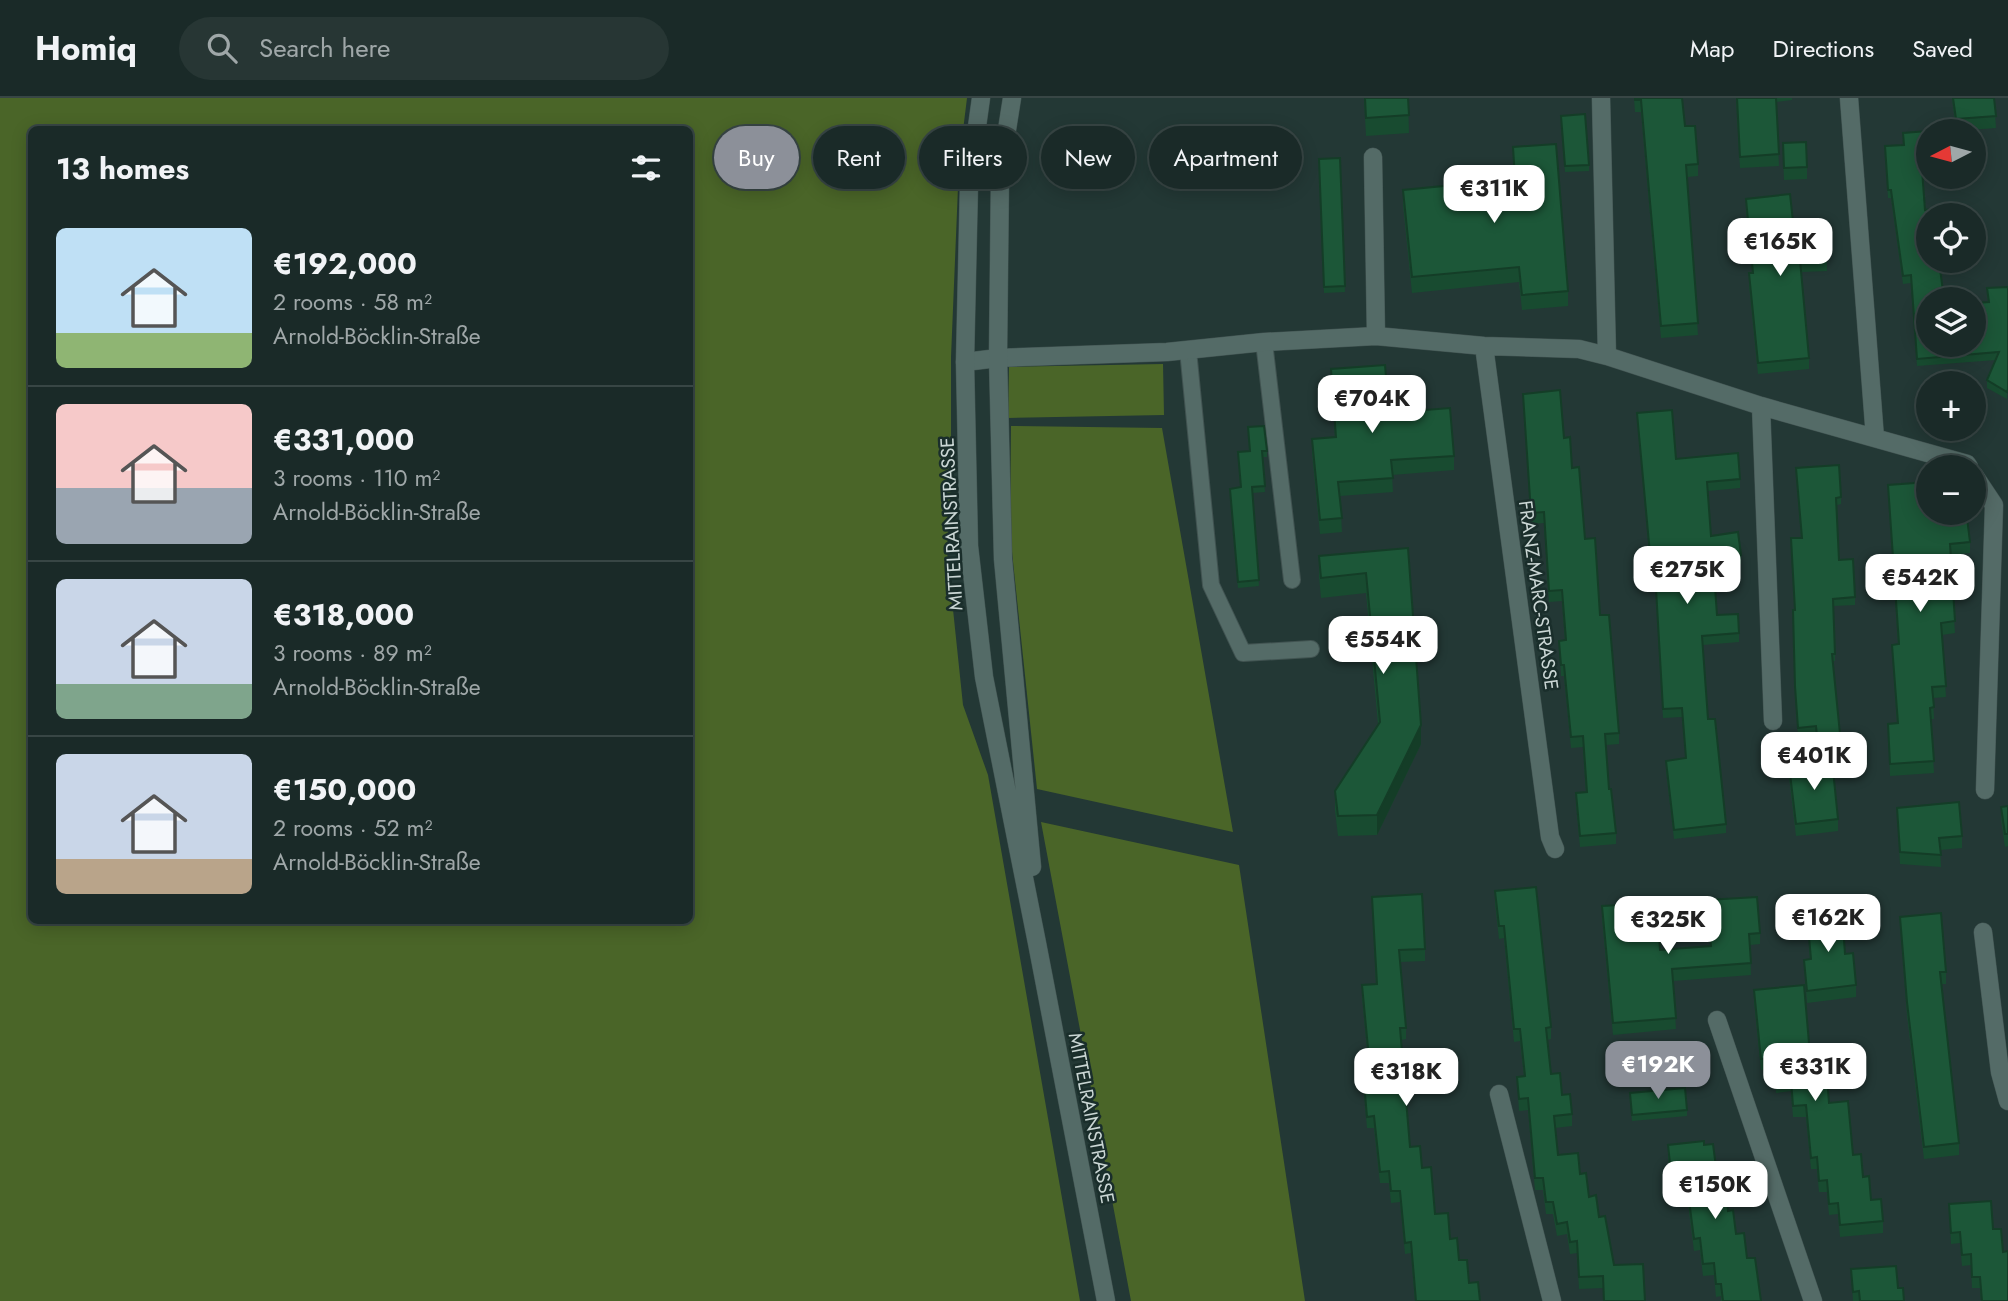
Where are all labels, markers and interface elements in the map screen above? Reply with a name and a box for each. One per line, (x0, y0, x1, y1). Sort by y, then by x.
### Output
search box (179, 17, 669, 80)
text: Homiq (35, 25, 137, 72)
icon: search (203, 29, 241, 67)
text: Search here (259, 29, 390, 67)
text: Map (1690, 31, 1735, 66)
text: Directions (1773, 31, 1874, 66)
text: Saved (1912, 31, 1973, 66)
north arrow (1916, 119, 1986, 189)
map controls (1916, 119, 1986, 525)
chip: Buy (714, 126, 799, 189)
chip: Rent (813, 126, 905, 189)
chip: Filters (919, 126, 1027, 189)
chip: New (1041, 126, 1135, 189)
chip: Apartment (1149, 126, 1302, 189)
text: 13 homes (56, 147, 189, 190)
icon: filters (627, 149, 665, 187)
pin: €311K (1445, 166, 1543, 225)
text: €311K (1460, 171, 1528, 205)
button: locate (1916, 203, 1986, 273)
pin: €165K (1731, 218, 1829, 278)
text: €165K (1743, 224, 1817, 258)
text: €192,000 (273, 242, 417, 285)
icon: home (112, 256, 196, 340)
text: 2 rooms · 58 m² (273, 285, 432, 319)
button: layers (1916, 287, 1986, 357)
text: Arnold-Böcklin-Straße (273, 319, 481, 353)
button: + (1916, 371, 1986, 441)
pin: €704K (1323, 376, 1421, 435)
text: €704K (1334, 381, 1410, 415)
text: €331,000 (273, 418, 414, 461)
icon: home (112, 432, 196, 516)
street label: MITTELRAINSTRASSE (933, 437, 970, 611)
button: − (1916, 455, 1986, 525)
text: 3 rooms · 110 m² (273, 461, 440, 495)
text: Arnold-Böcklin-Straße (273, 495, 481, 529)
street label: FRANZ-MARC-STRASSE (1512, 499, 1565, 692)
pin: €275K (1638, 546, 1736, 606)
text: €275K (1650, 552, 1724, 586)
pin: €542K (1871, 554, 1969, 614)
text: €542K (1881, 560, 1959, 594)
text: €318,000 (273, 593, 414, 636)
icon: home (112, 607, 196, 691)
pin: €554K (1334, 616, 1432, 676)
text: €554K (1345, 622, 1421, 656)
text: 3 rooms · 89 m² (273, 636, 432, 670)
text: Arnold-Böcklin-Straße (273, 670, 481, 704)
pin: €401K (1765, 732, 1863, 792)
text: €401K (1777, 738, 1851, 772)
text: €150,000 (273, 768, 416, 811)
icon: home (112, 782, 196, 866)
text: 2 rooms · 52 m² (273, 811, 432, 845)
text: Arnold-Böcklin-Straße (273, 845, 481, 879)
pin: €162K (1779, 894, 1877, 954)
pin: €325K (1619, 896, 1717, 956)
text: €162K (1791, 900, 1865, 934)
text: €325K (1630, 902, 1706, 936)
street label: MITTELRAINSTRASSE (1062, 1030, 1121, 1206)
pin: €192K (1609, 1042, 1707, 1101)
pin: €331K (1766, 1044, 1864, 1103)
text: €192K (1621, 1047, 1695, 1081)
pin: €318K (1357, 1048, 1455, 1108)
text: €331K (1779, 1049, 1851, 1083)
text: €318K (1370, 1054, 1442, 1088)
pin: €150K (1666, 1162, 1764, 1221)
text: €150K (1679, 1167, 1751, 1201)

